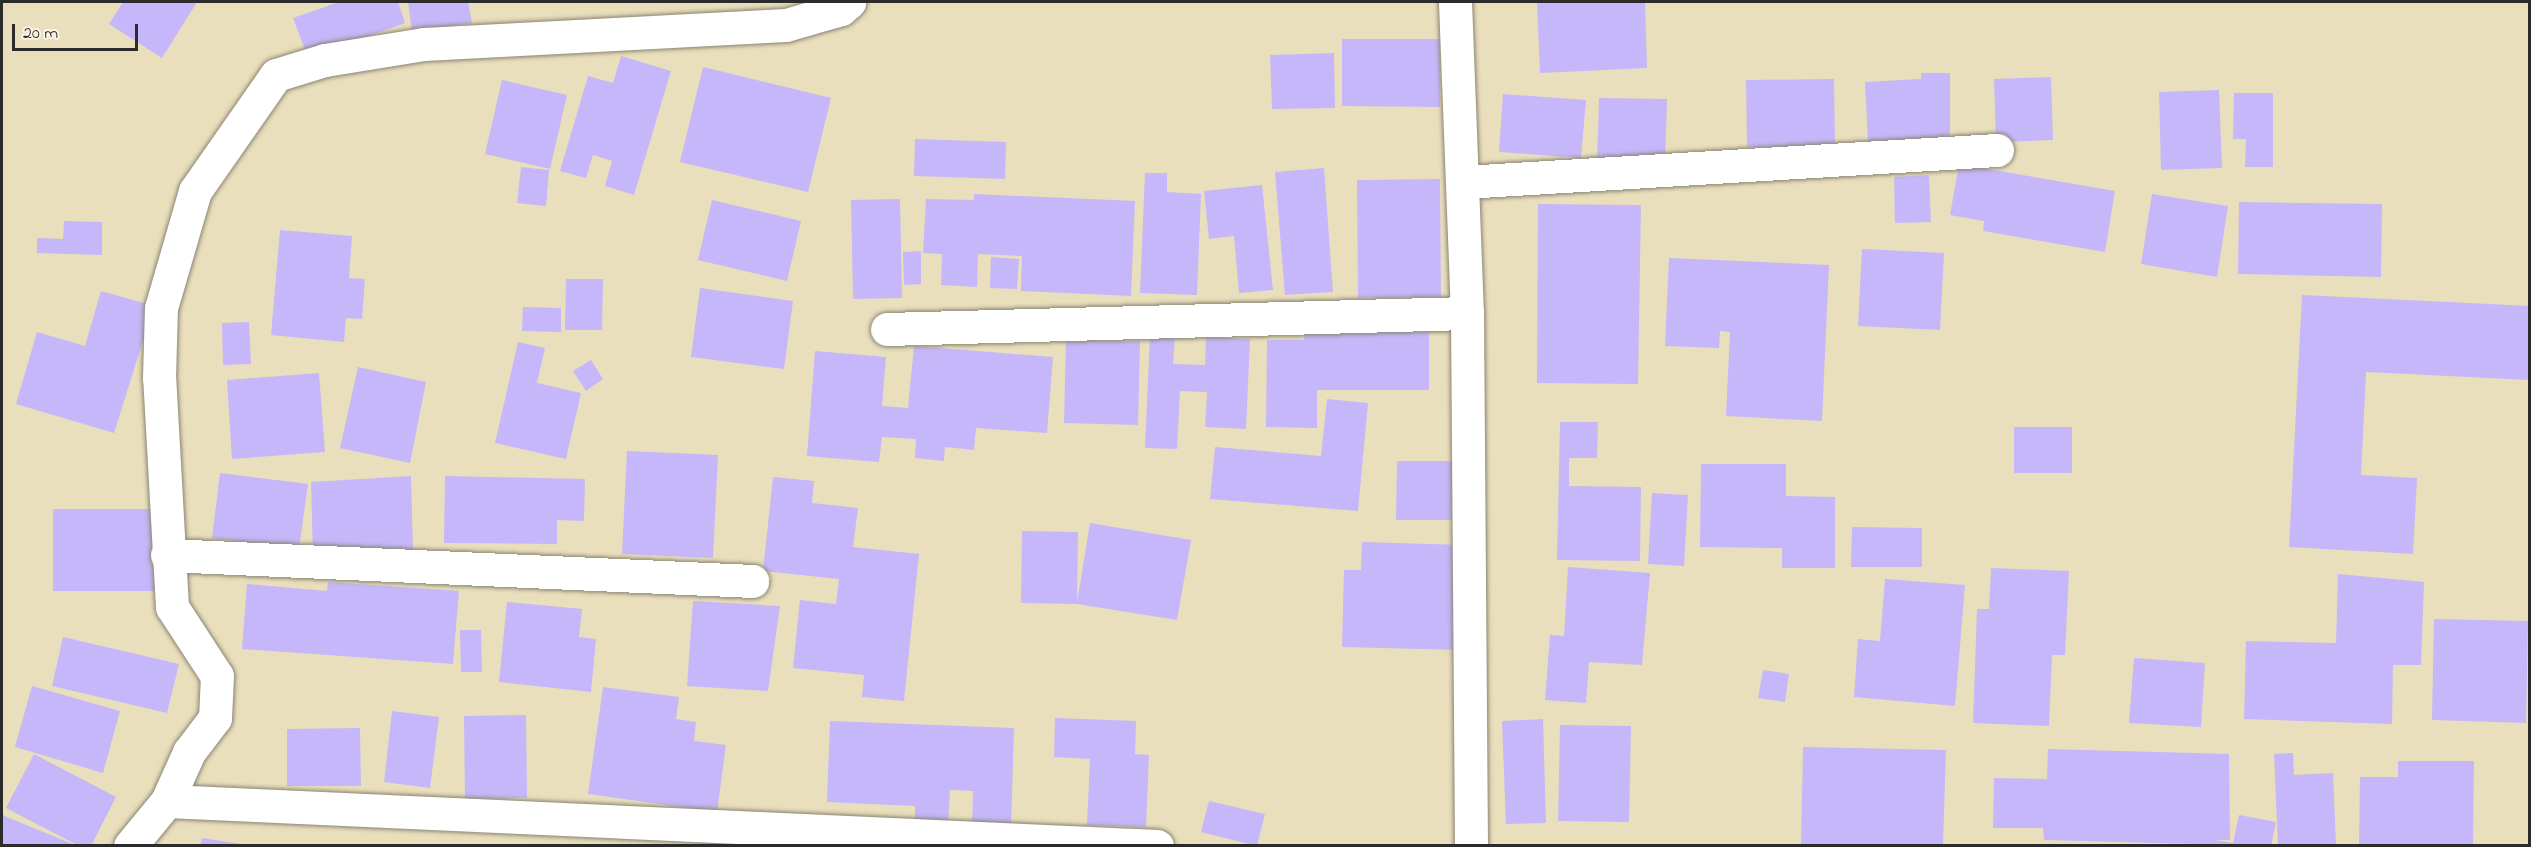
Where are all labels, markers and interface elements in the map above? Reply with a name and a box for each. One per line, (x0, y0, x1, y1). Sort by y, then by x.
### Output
scale bar (15, 12, 141, 50)
text: 20 m (23, 21, 58, 47)

